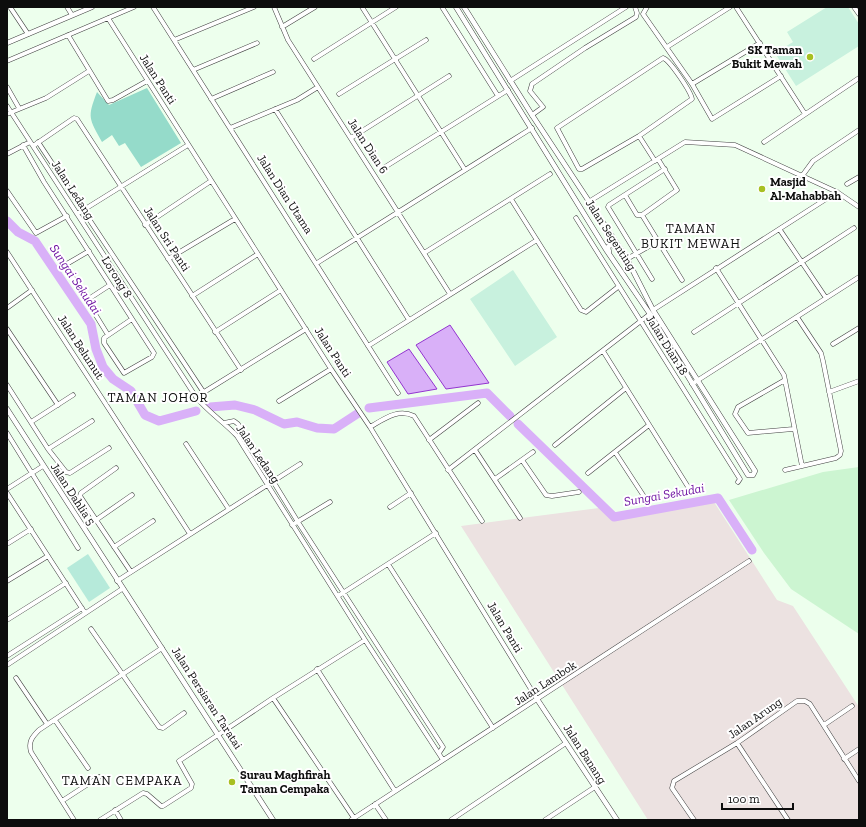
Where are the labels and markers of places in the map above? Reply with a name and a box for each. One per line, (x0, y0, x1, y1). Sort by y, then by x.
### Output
place label: SK Taman Bukit Mewah (732, 43, 802, 71)
marker: SK Taman Bukit Mewah (805, 52, 815, 62)
place label: Masjid Al-Mahabbah (770, 175, 841, 203)
marker: Masjid Al-Mahabbah (757, 184, 767, 194)
place label: Surau Maghfirah Taman Cempaka (240, 768, 330, 796)
marker: Surau Maghfirah Taman Cempaka (227, 777, 237, 787)

